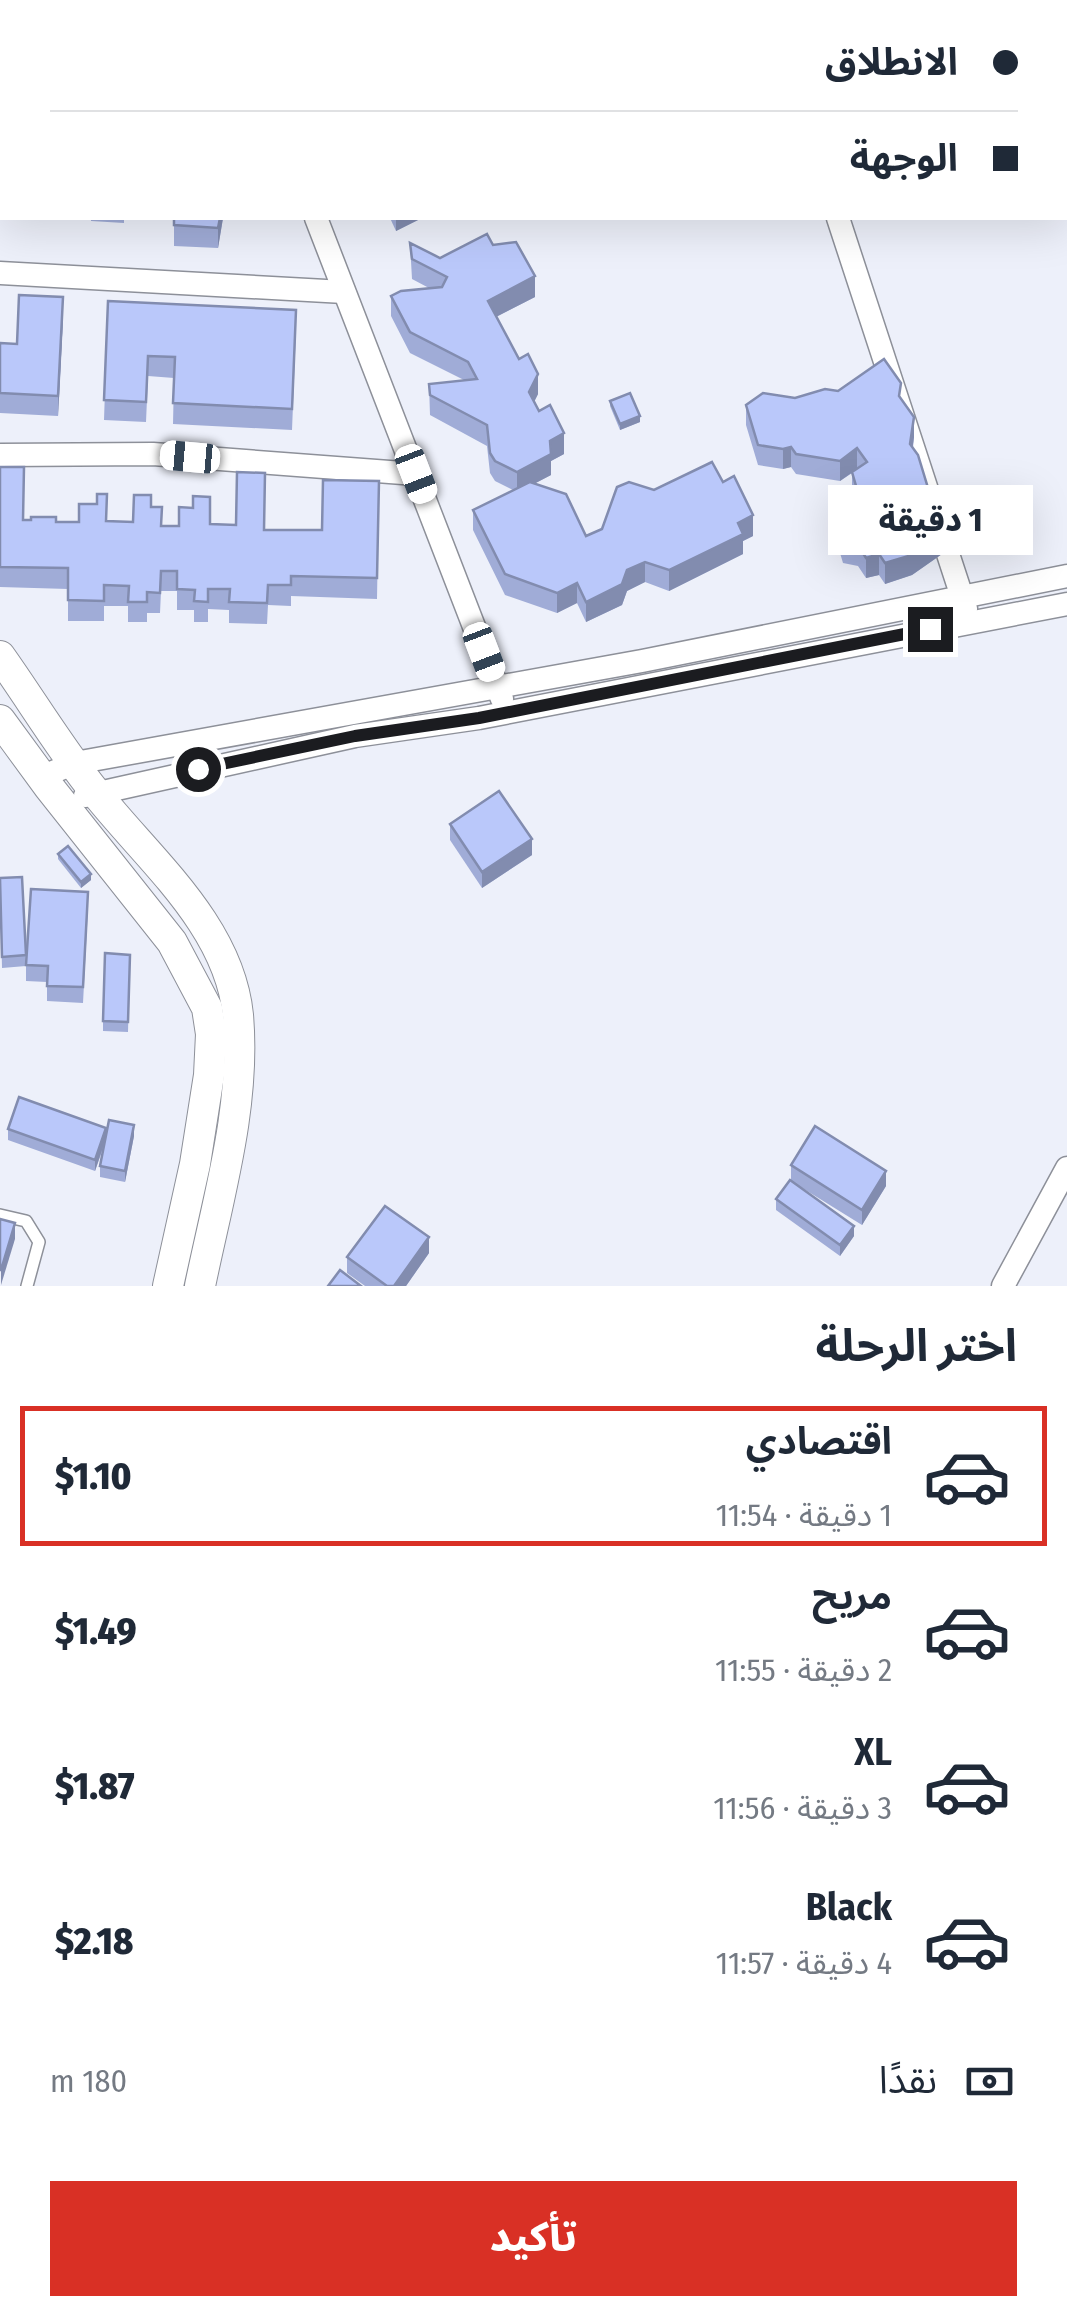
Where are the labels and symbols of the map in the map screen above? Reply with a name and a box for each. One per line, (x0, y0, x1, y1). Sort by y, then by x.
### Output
car (159, 439, 221, 475)
car (391, 441, 441, 507)
callout: 1 دقيقة (828, 484, 1032, 554)
route end (908, 607, 953, 652)
car (459, 619, 509, 685)
route start (176, 747, 221, 792)

